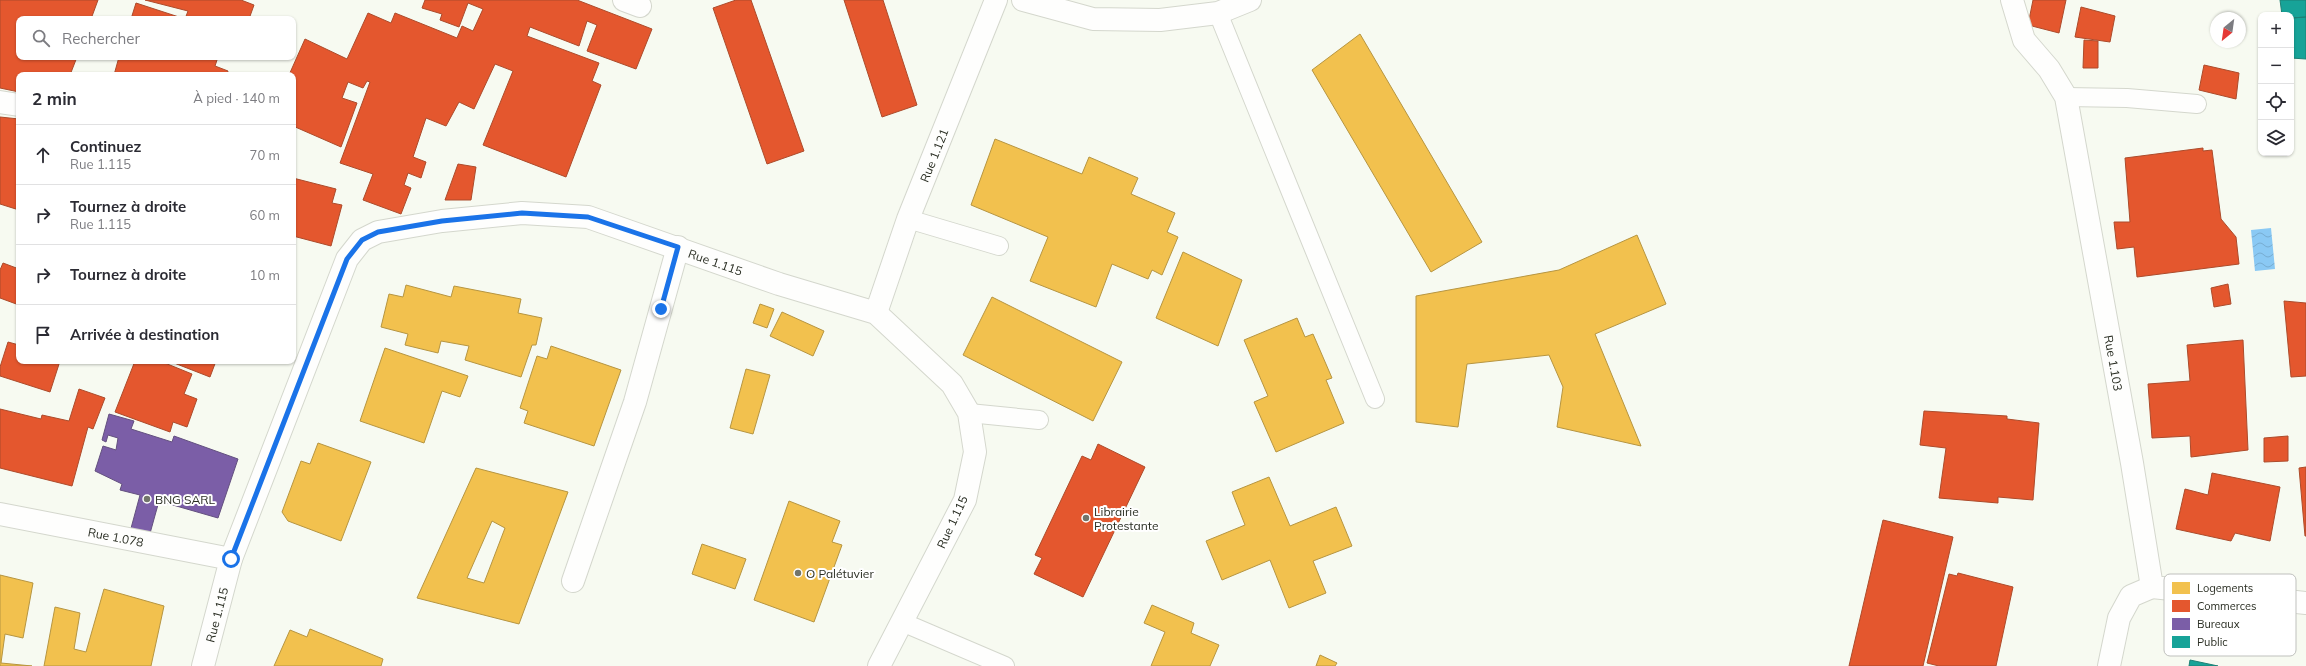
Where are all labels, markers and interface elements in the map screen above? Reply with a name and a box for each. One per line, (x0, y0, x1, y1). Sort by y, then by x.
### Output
north arrow (2210, 12, 2246, 48)
map controls (2258, 12, 2294, 156)
button: + (2258, 12, 2294, 48)
search box (16, 16, 296, 60)
icon: search (30, 27, 52, 49)
text: Rechercher (62, 29, 140, 48)
button: − (2258, 48, 2294, 84)
button: locate (2258, 84, 2294, 120)
text: 2 min (32, 88, 77, 109)
text: À pied · 140 m (193, 90, 280, 106)
button: layers (2258, 120, 2294, 156)
street label: Rue 1.121 (916, 126, 951, 184)
text: Continuez (70, 137, 141, 156)
icon: ahead (32, 144, 54, 166)
text: 70 m (250, 147, 280, 163)
text: Rue 1.115 (70, 156, 131, 172)
text: Tournez à droite (70, 197, 186, 216)
icon: right (32, 204, 54, 226)
text: 60 m (250, 207, 280, 223)
text: Rue 1.115 (70, 216, 131, 232)
street label: Rue 1.115 (686, 245, 745, 278)
icon: right (32, 264, 54, 286)
text: Tournez à droite (70, 265, 186, 284)
text: 10 m (250, 267, 280, 283)
route end (652, 300, 670, 318)
icon: arrive (32, 324, 54, 346)
text: Arrivée à destination (70, 325, 219, 344)
street label: Rue 1.103 (2102, 334, 2126, 392)
place label: BNG SARL (155, 492, 216, 507)
street label: Rue 1.115 (933, 493, 971, 551)
marker: BNG SARL (142, 494, 152, 504)
place label: Librairie Protestante (1094, 504, 1158, 533)
marker: Librairie Protestante (1081, 513, 1091, 523)
street label: Rue 1.078 (87, 524, 145, 549)
route start (222, 550, 240, 568)
place label: O Palétuvier (806, 566, 874, 581)
marker: O Palétuvier (793, 568, 803, 578)
legend (2164, 574, 2296, 656)
text: Logements (2197, 581, 2253, 595)
street label: Rue 1.115 (202, 586, 231, 644)
text: Commerces (2197, 599, 2256, 613)
text: Bureaux (2197, 617, 2240, 631)
text: Public (2197, 635, 2228, 649)

